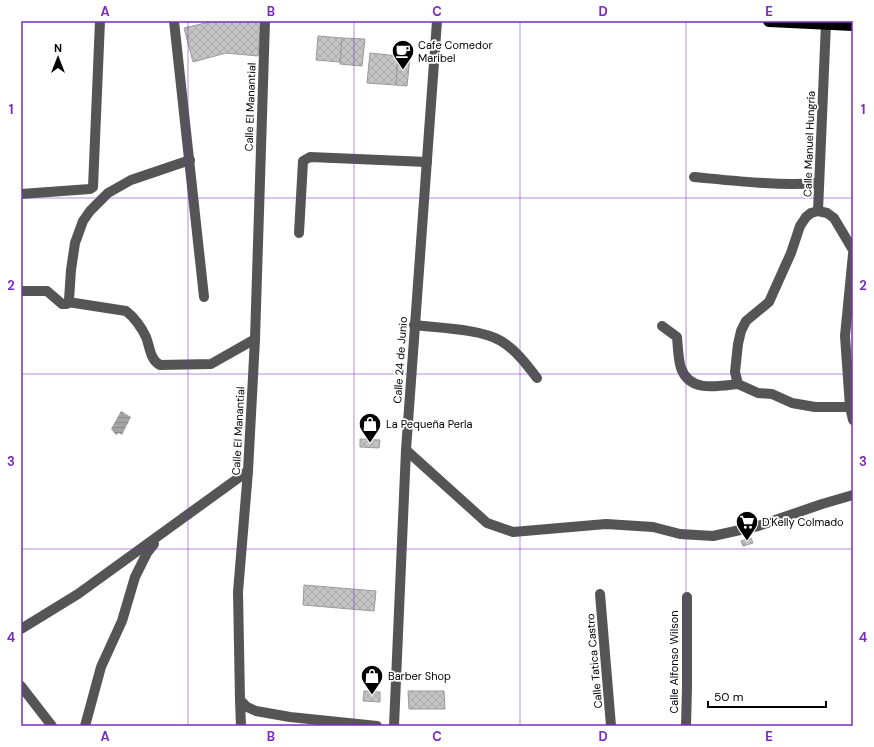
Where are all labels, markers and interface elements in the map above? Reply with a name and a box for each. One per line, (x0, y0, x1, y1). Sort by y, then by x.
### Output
text: A (100, 3, 110, 20)
text: B (267, 3, 275, 20)
text: C (432, 3, 442, 20)
text: D (598, 3, 608, 20)
text: E (765, 3, 773, 20)
north arrow (38, 38, 78, 78)
cafe icon: Cafe Comedor Maribel (390, 38, 416, 71)
place label: Cafe Comedor Maribel (418, 38, 493, 65)
text: N (54, 41, 62, 55)
street label: Calle El Manantial (241, 62, 259, 152)
street label: Calle Manuel Hungría (800, 91, 818, 197)
text: 1 (9, 101, 13, 118)
text: 1 (861, 101, 865, 118)
text: 2 (7, 277, 15, 294)
text: 2 (859, 277, 867, 294)
street label: Calle 24 de Junio (390, 316, 410, 404)
street label: Calle El Manantial (229, 386, 247, 476)
shop icon: La Pequeña Perla (357, 411, 383, 444)
place label: La Pequeña Perla (386, 417, 473, 431)
text: 3 (7, 453, 15, 470)
text: 3 (859, 453, 867, 470)
supermarket icon: D'Kelly Colmado (734, 509, 760, 542)
place label: D'Kelly Colmado (762, 515, 844, 529)
street label: Calle Alfonso Wilson (667, 610, 681, 714)
street label: Calle Tatica Castro (583, 613, 605, 709)
text: 4 (7, 629, 15, 646)
text: 4 (859, 629, 867, 646)
shop icon: Barber Shop (359, 663, 385, 696)
place label: Barber Shop (388, 669, 451, 683)
scale bar (708, 683, 826, 709)
text: 50 m (714, 689, 743, 705)
text: A (100, 728, 110, 745)
text: B (267, 728, 275, 745)
text: C (432, 728, 442, 745)
text: D (598, 728, 608, 745)
text: E (765, 728, 773, 745)

